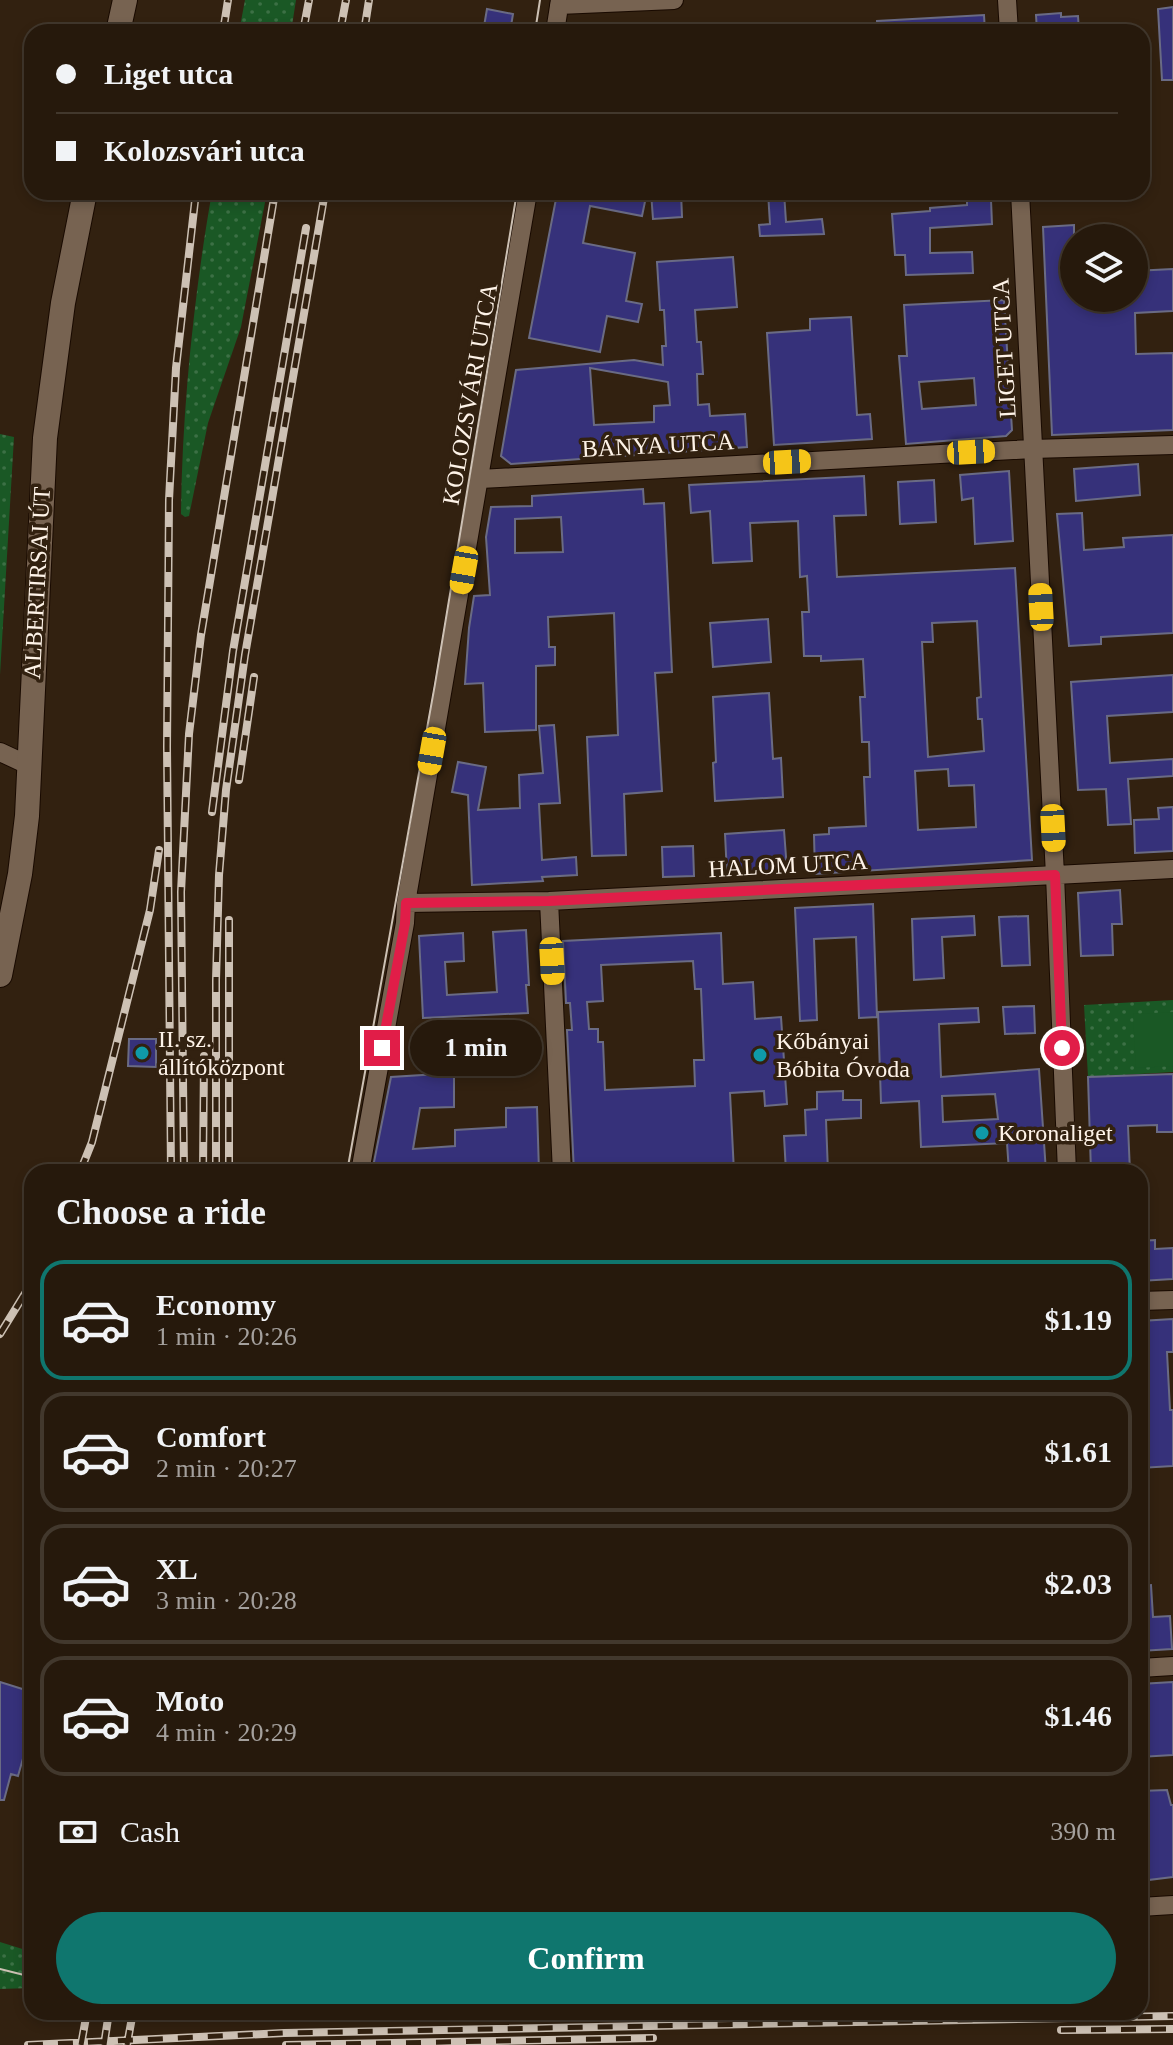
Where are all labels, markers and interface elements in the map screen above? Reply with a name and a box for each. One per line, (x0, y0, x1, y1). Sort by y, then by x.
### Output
text: Liget utca (104, 57, 233, 90)
text: Kolozsvári utca (104, 134, 305, 167)
map controls (1060, 224, 1148, 312)
button: layers (1060, 224, 1148, 312)
street label: LIGET UTCA (987, 277, 1021, 419)
street label: KOLOZSVÁRI UTCA (438, 280, 502, 507)
street label: BÁNYA UTCA (581, 428, 736, 462)
car (946, 439, 996, 465)
car (762, 449, 812, 475)
street label: ALBERTIRSAI ÚT (19, 486, 55, 680)
car (448, 544, 480, 596)
car (1028, 582, 1054, 632)
car (416, 725, 448, 777)
car (1040, 803, 1066, 853)
street label: HALOM UTCA (708, 848, 869, 882)
car (539, 936, 565, 986)
callout: 1 min (410, 1020, 542, 1076)
place label: II. sz. állítóközpont (158, 1026, 285, 1080)
place label: Kőbányai Bóbita Óvoda (776, 1028, 910, 1082)
route end (364, 1030, 400, 1066)
route start (1044, 1030, 1080, 1066)
text: 1 min (445, 1033, 507, 1062)
marker: II. sz. állítóközpont (133, 1044, 151, 1062)
marker: Kőbányai Bóbita Óvoda (751, 1046, 769, 1064)
place label: Koronaliget (998, 1120, 1113, 1146)
marker: Koronaliget (973, 1124, 991, 1142)
text: Choose a ride (56, 1192, 266, 1232)
icon: car (60, 1284, 132, 1356)
text: Economy (156, 1288, 276, 1321)
text: $1.19 (1045, 1303, 1112, 1336)
text: 1 min · 20:26 (156, 1322, 297, 1351)
icon: car (60, 1416, 132, 1488)
text: Comfort (156, 1420, 266, 1453)
text: $1.61 (1045, 1435, 1112, 1468)
text: 2 min · 20:27 (156, 1454, 297, 1483)
icon: car (60, 1548, 132, 1620)
text: XL (156, 1552, 198, 1585)
text: $2.03 (1045, 1567, 1112, 1600)
text: 3 min · 20:28 (156, 1586, 297, 1615)
icon: car (60, 1680, 132, 1752)
text: Moto (156, 1684, 224, 1717)
text: $1.46 (1045, 1699, 1112, 1732)
text: 4 min · 20:29 (156, 1718, 297, 1747)
icon: cash (56, 1810, 100, 1854)
text: Cash (120, 1815, 180, 1848)
text: 390 m (1050, 1817, 1116, 1846)
button: Confirm (56, 1912, 1116, 2004)

